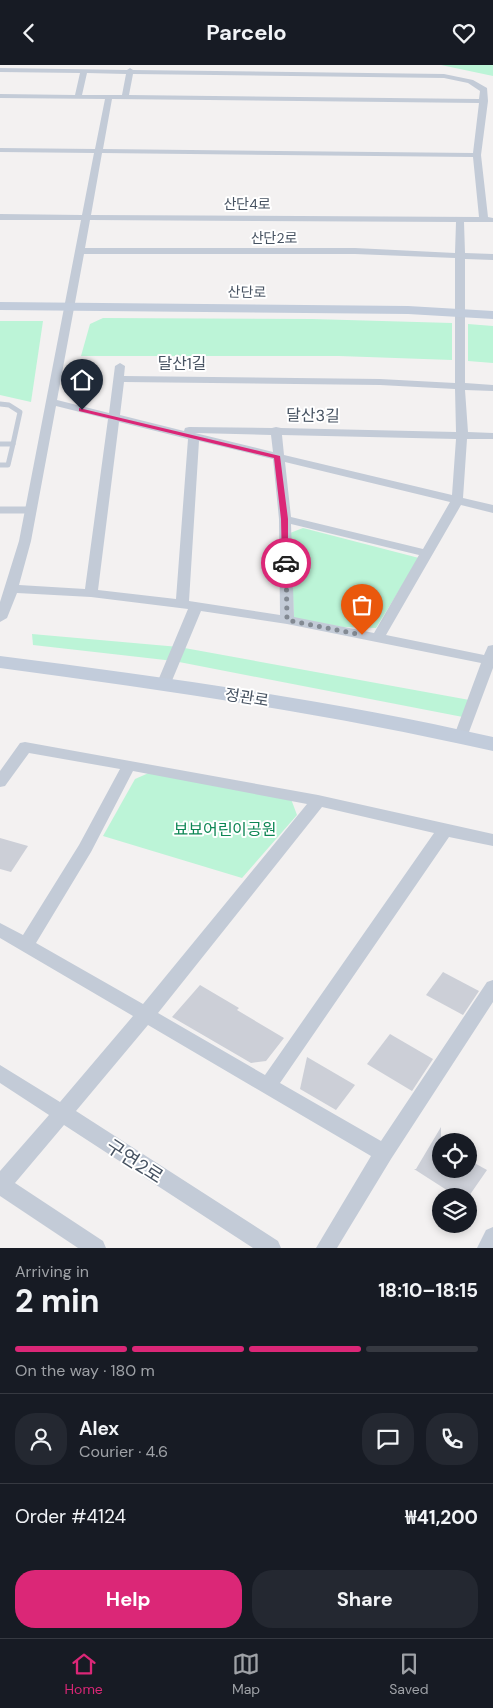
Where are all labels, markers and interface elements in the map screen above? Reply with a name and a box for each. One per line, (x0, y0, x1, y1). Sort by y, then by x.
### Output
text: Parcelo (206, 18, 287, 47)
icon: back (15, 19, 43, 47)
icon: heart (450, 19, 478, 47)
street label: 산단4로 (223, 195, 271, 213)
street label: 산단2로 (251, 229, 297, 247)
street label: 산단로 (228, 283, 267, 301)
street label: 달산1길 (157, 353, 207, 374)
pin (61, 359, 103, 410)
icon: home (68, 366, 96, 394)
street label: 달산3길 (286, 405, 340, 426)
courier (261, 538, 311, 588)
icon: car (272, 549, 300, 577)
pin (341, 584, 383, 635)
icon: bag (348, 591, 376, 619)
street label: 정관로 (223, 684, 271, 711)
park label: 뵤뵤어린이공원 (173, 819, 277, 840)
map controls (432, 1133, 477, 1233)
button: locate (432, 1133, 477, 1178)
street label: 구연2로 (101, 1134, 168, 1189)
button: layers (432, 1188, 477, 1233)
text: Arriving in (15, 1261, 89, 1282)
text: 18:10–18:15 (378, 1278, 478, 1303)
text: 2 min (15, 1280, 100, 1322)
text: On the way · 180 m (15, 1360, 155, 1381)
button: person (15, 1413, 67, 1465)
button: chat (362, 1413, 414, 1465)
button: phone (426, 1413, 478, 1465)
text: Alex (79, 1416, 119, 1441)
text: Courier · 4.6 (79, 1441, 168, 1462)
text: Order #4124 (15, 1504, 126, 1529)
text: ₩41,200 (405, 1505, 478, 1530)
button: Help (15, 1570, 242, 1628)
button: Share (252, 1570, 478, 1628)
tab: Home (65, 1650, 103, 1698)
tab: Map (232, 1650, 260, 1698)
tab: Saved (389, 1650, 428, 1698)

